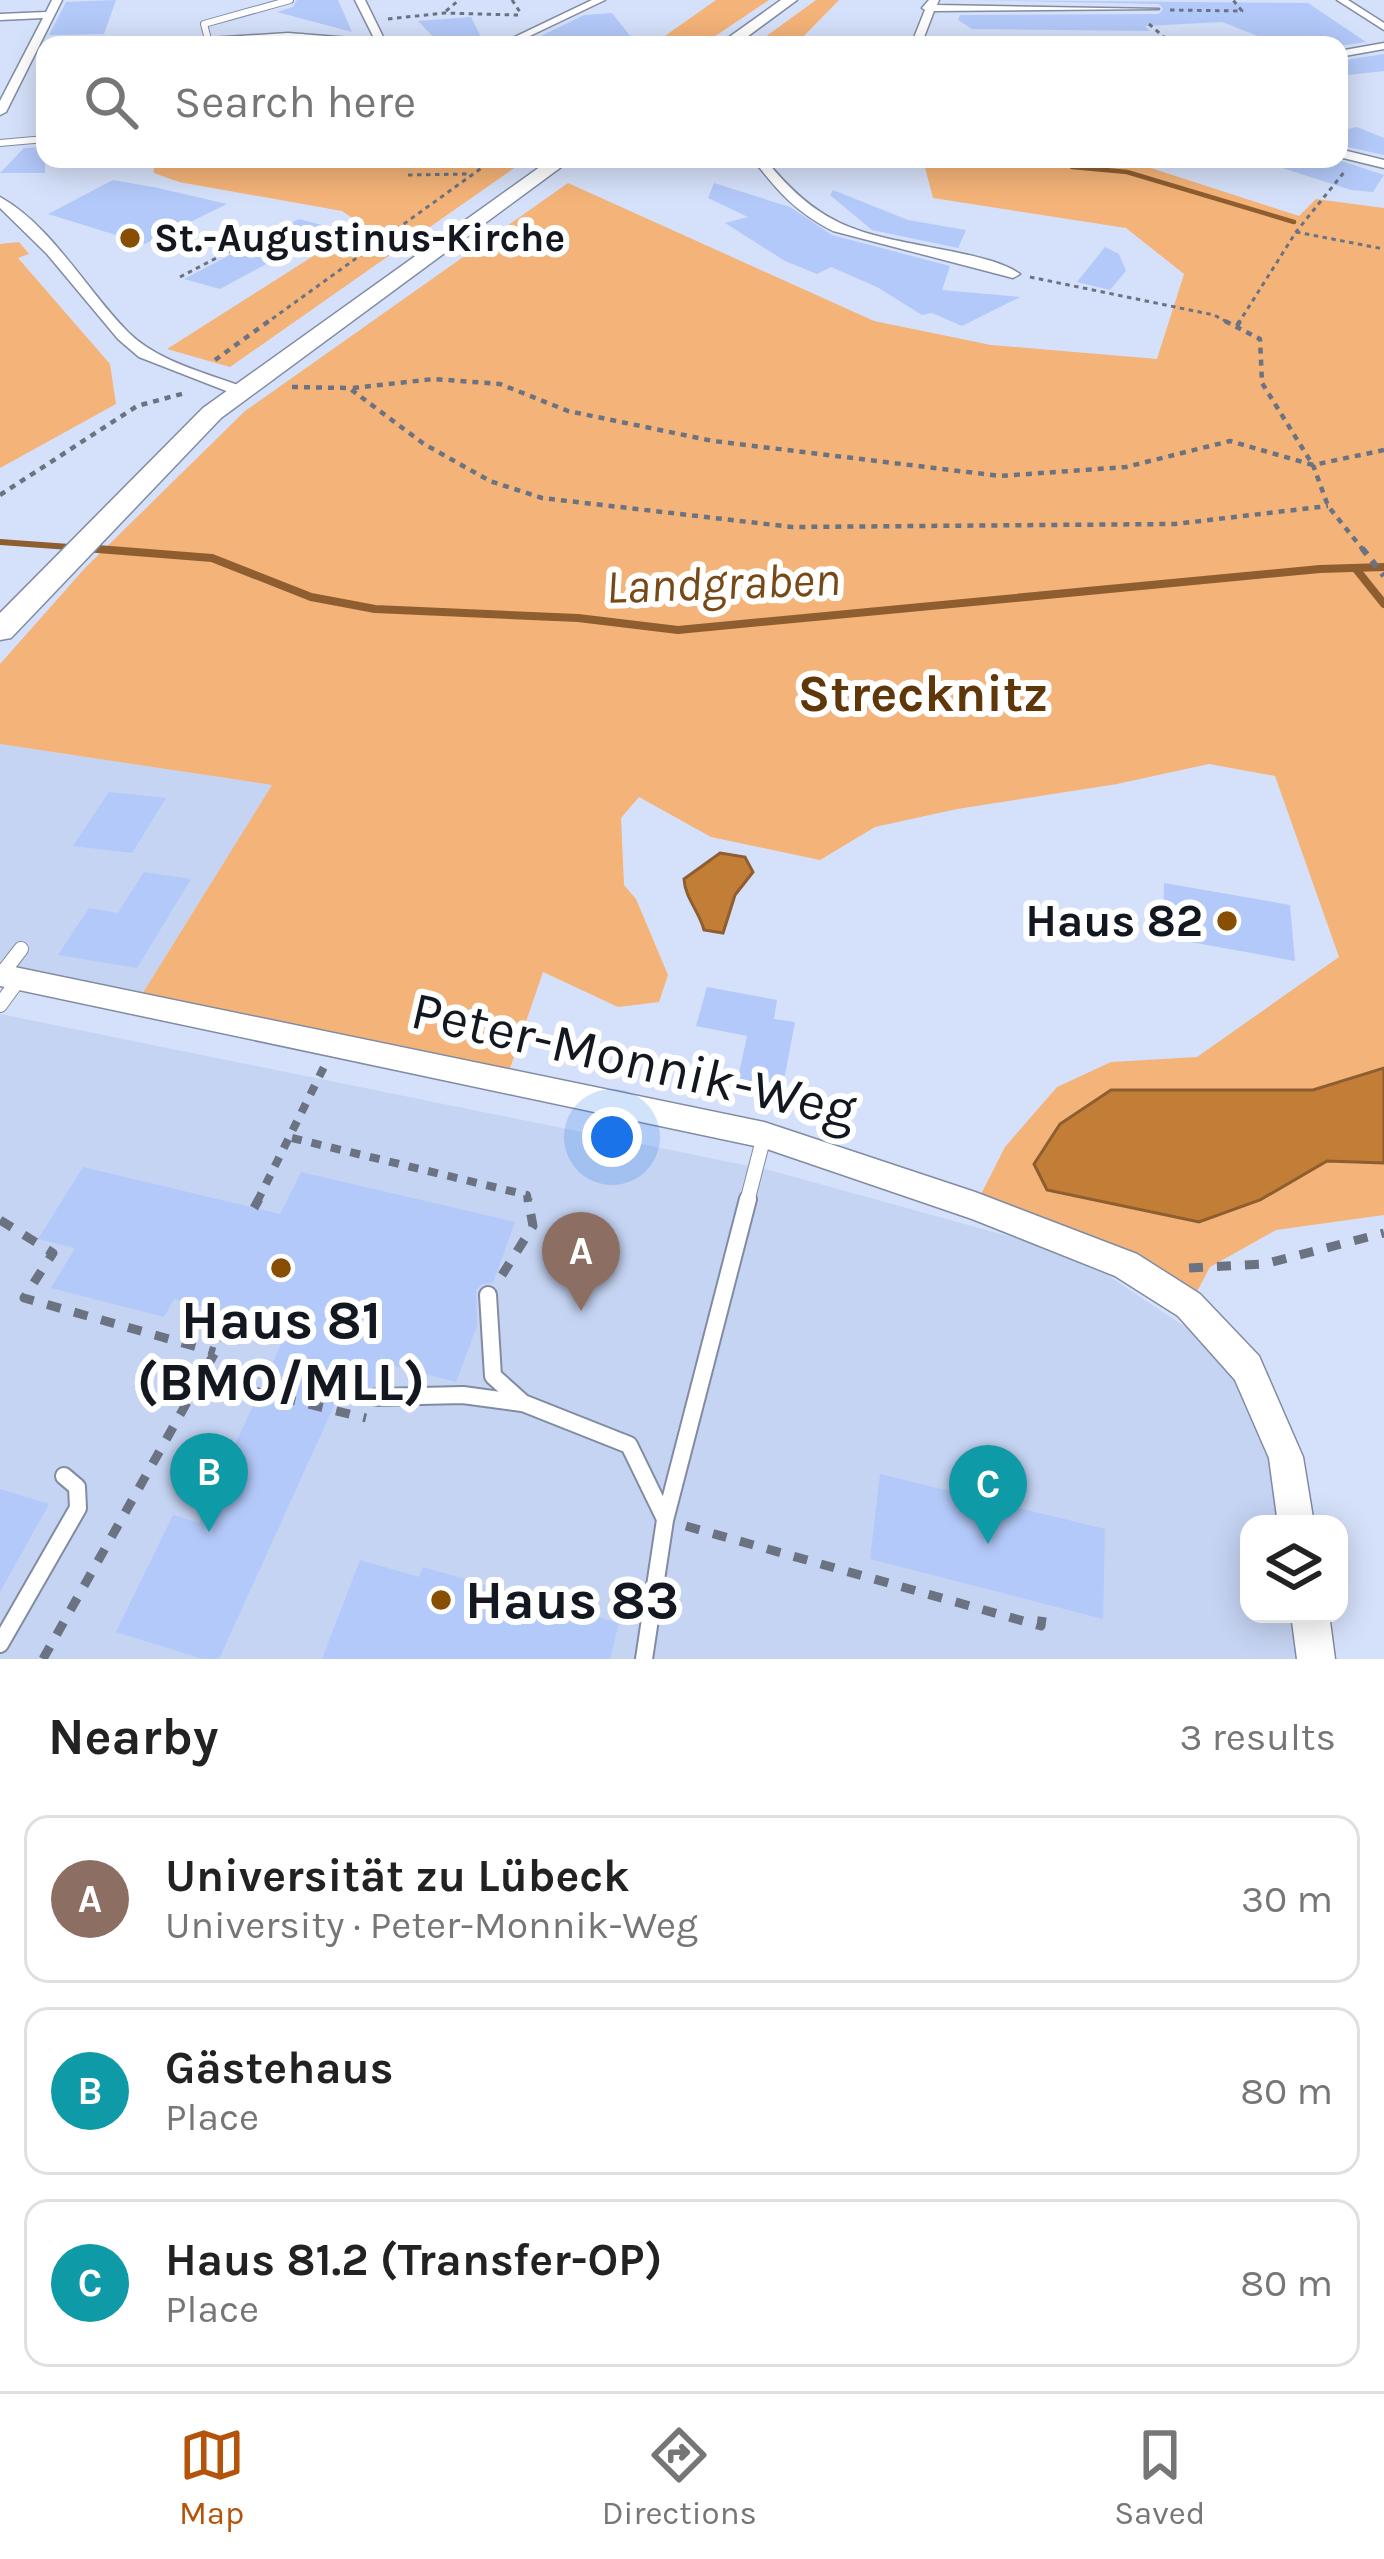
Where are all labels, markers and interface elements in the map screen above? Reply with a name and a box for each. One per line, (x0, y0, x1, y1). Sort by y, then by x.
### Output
search box (36, 36, 1348, 168)
icon: search (78, 69, 144, 135)
text: Search here (174, 76, 416, 128)
place label: St.-Augustinus-Kirche (154, 215, 565, 261)
marker: St.-Augustinus-Kirche (117, 225, 143, 251)
water label: Landgraben (605, 551, 841, 616)
district label: Strecknitz (798, 664, 1048, 724)
place label: Haus 82 (1025, 895, 1203, 947)
marker: Haus 82 (1214, 908, 1240, 934)
street label: Peter-Monnik-Weg (405, 978, 863, 1142)
your location (582, 1107, 642, 1167)
pin: A (542, 1212, 620, 1311)
marker: Haus 81 (BMO/MLL) (268, 1255, 294, 1281)
place label: Haus 81 (BMO/MLL) (137, 1288, 425, 1414)
pin: B (170, 1433, 248, 1532)
pin: C (949, 1445, 1027, 1544)
map controls (1240, 1515, 1348, 1623)
button: layers (1240, 1515, 1348, 1623)
place label: Haus 83 (465, 1568, 679, 1632)
marker: Haus 83 (428, 1587, 454, 1613)
text: Nearby (48, 1707, 218, 1767)
text: 3 results (1179, 1714, 1336, 1760)
text: Universität zu Lübeck (165, 1850, 630, 1902)
text: A (78, 1876, 102, 1922)
text: 30 m (1241, 1876, 1333, 1922)
text: University · Peter-Monnik-Weg (165, 1902, 698, 1948)
text: Gästehaus (165, 2042, 393, 2094)
text: B (77, 2068, 103, 2114)
text: 80 m (1240, 2068, 1333, 2114)
text: Place (165, 2094, 259, 2140)
text: Haus 81.2 (Transfer-OP) (165, 2234, 662, 2286)
text: C (78, 2260, 102, 2306)
text: 80 m (1240, 2260, 1333, 2306)
text: Place (165, 2286, 259, 2332)
tab: Map (179, 2422, 245, 2532)
tab: Directions (602, 2422, 757, 2532)
tab: Saved (1114, 2422, 1205, 2532)

